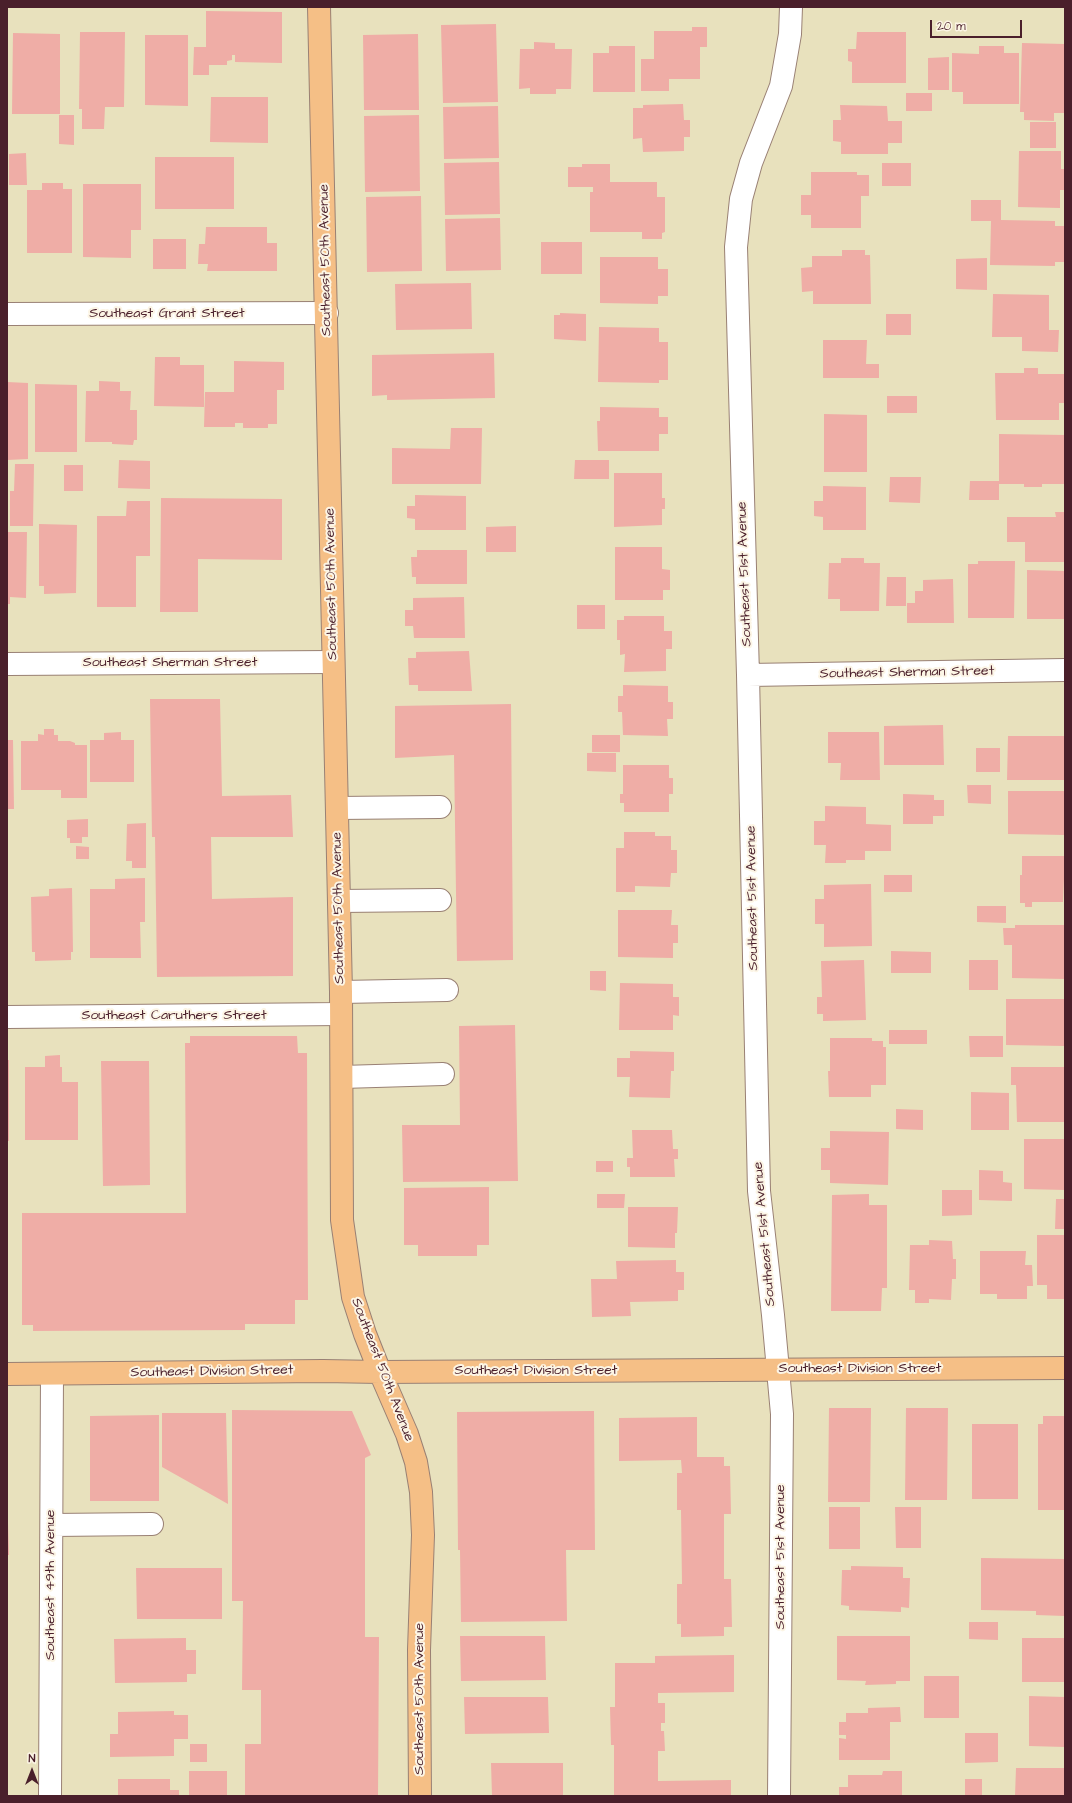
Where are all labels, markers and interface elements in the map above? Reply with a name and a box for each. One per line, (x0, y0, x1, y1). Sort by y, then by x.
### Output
scale bar (932, 12, 1024, 38)
text: 20 m (937, 18, 966, 35)
street label: Southeast 50th Avenue (316, 184, 336, 336)
street label: Southeast Grant Street (89, 306, 245, 322)
street label: Southeast 51st Avenue (734, 501, 756, 647)
street label: Southeast 50th Avenue (322, 508, 342, 660)
street label: Southeast Sherman Street (83, 655, 257, 671)
street label: Southeast Sherman Street (820, 663, 994, 683)
street label: Southeast 51st Avenue (743, 825, 763, 971)
street label: Southeast 50th Avenue (329, 832, 349, 984)
street label: Southeast Caruthers Street (81, 1008, 267, 1024)
street label: Southeast 51st Avenue (750, 1161, 780, 1307)
street label: Southeast 50th Avenue (347, 1296, 417, 1444)
street label: Southeast Division Street (779, 1361, 941, 1377)
street label: Southeast Division Street (130, 1362, 294, 1382)
street label: Southeast Division Street (455, 1363, 617, 1379)
street label: Southeast 51st Avenue (773, 1484, 789, 1630)
street label: Southeast 49th Avenue (43, 1510, 59, 1660)
street label: Southeast 50th Avenue (412, 1623, 428, 1775)
north arrow (12, 1751, 52, 1791)
text: N (29, 1751, 35, 1766)

